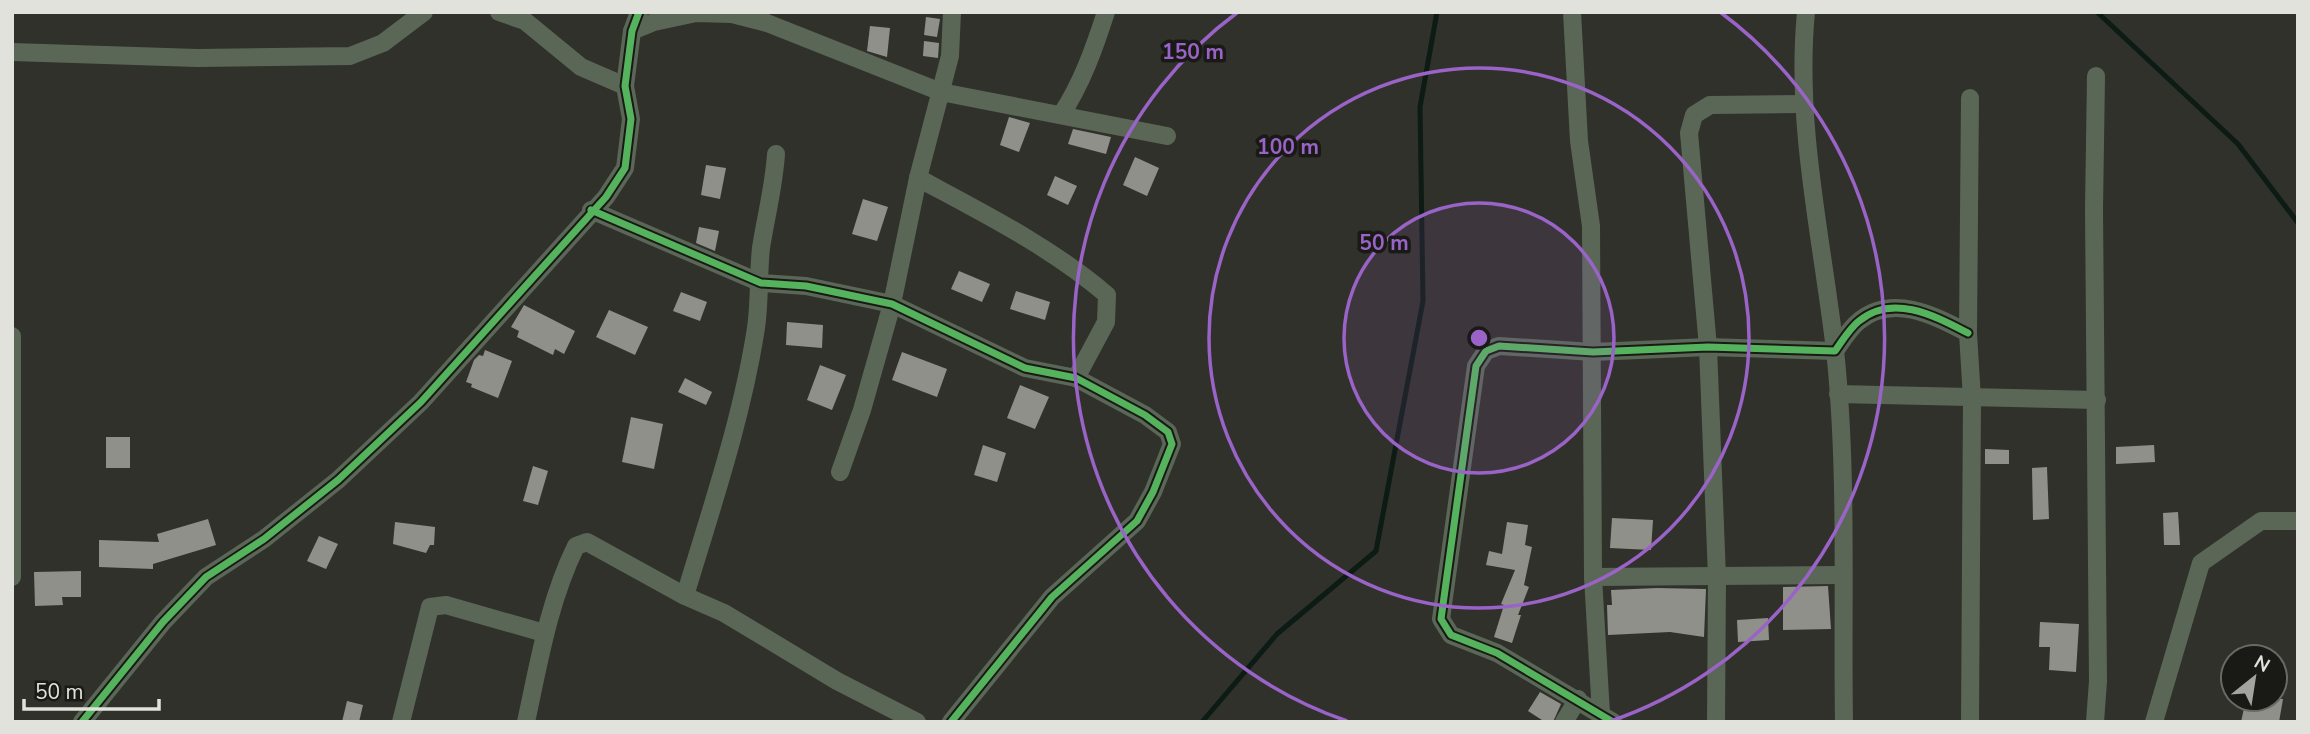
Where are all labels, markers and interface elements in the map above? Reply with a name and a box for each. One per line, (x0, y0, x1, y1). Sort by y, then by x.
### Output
text: 150 m (1162, 38, 1224, 66)
text: 100 m (1257, 133, 1319, 161)
text: 50 m (1359, 229, 1409, 257)
centre of rings (1467, 326, 1491, 350)
north arrow (2219, 643, 2289, 713)
text: N (2249, 649, 2275, 679)
scale bar (24, 668, 159, 712)
text: 50 m (35, 678, 84, 706)

